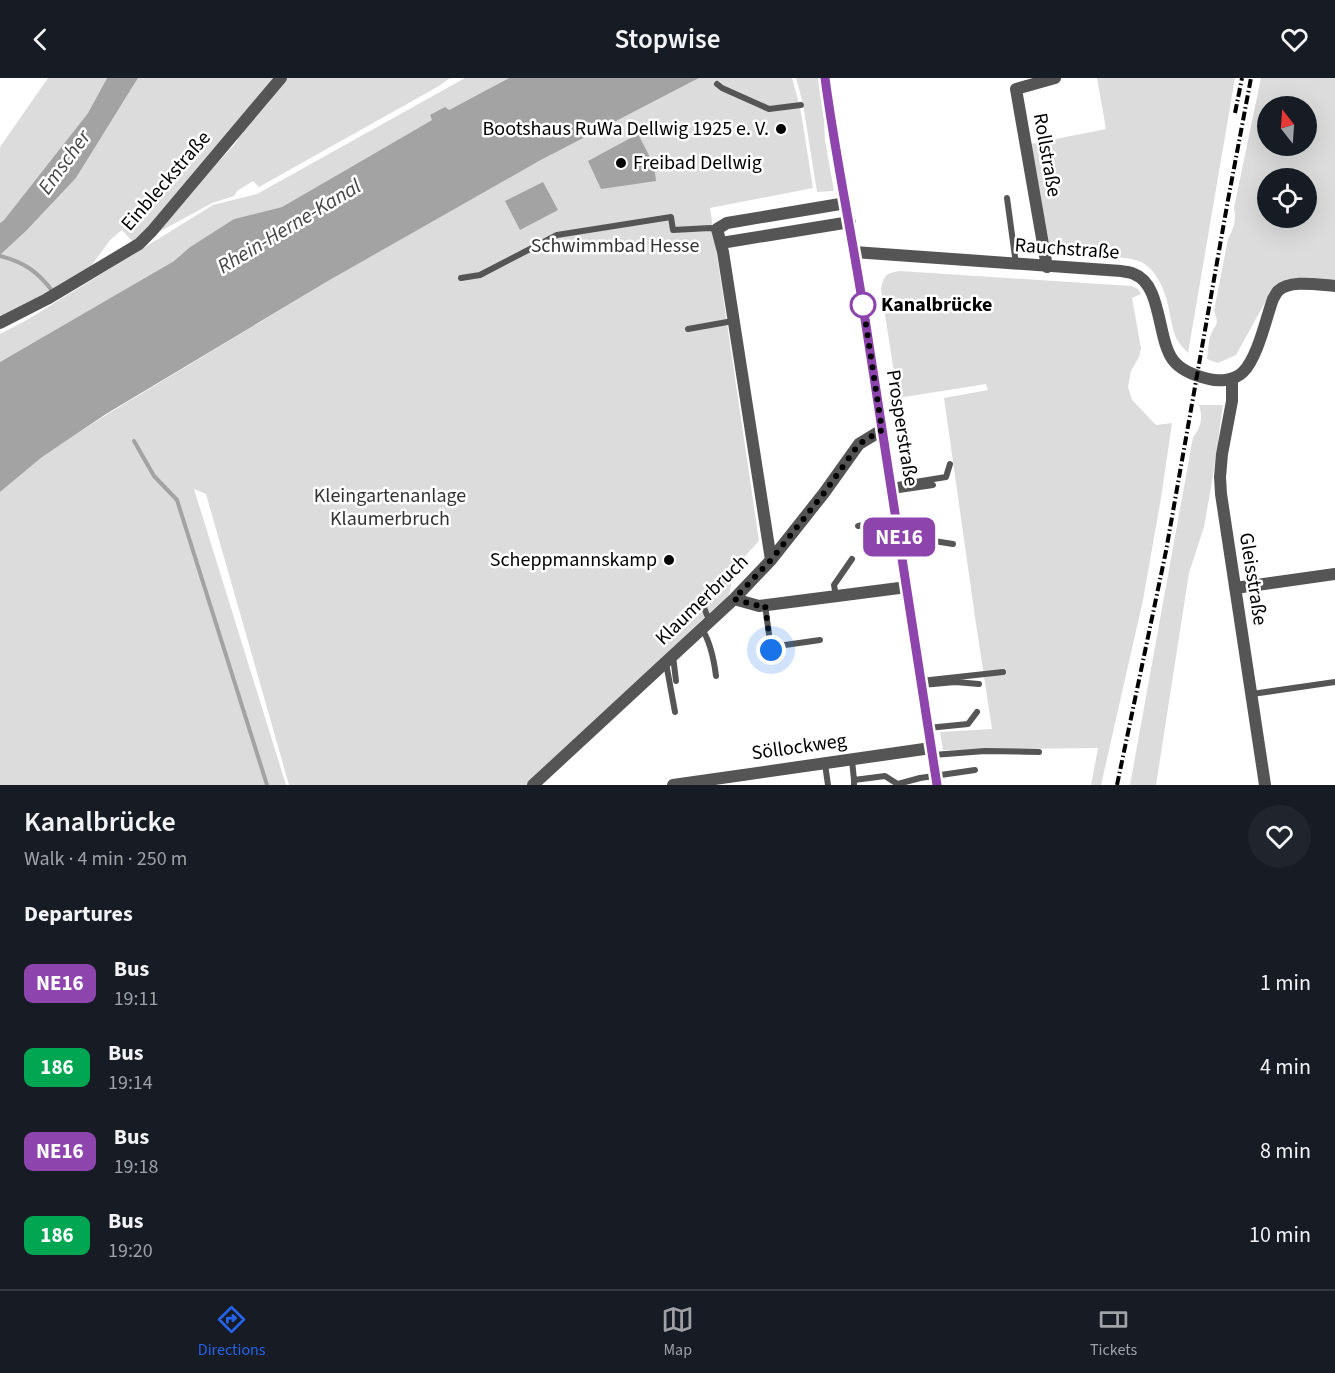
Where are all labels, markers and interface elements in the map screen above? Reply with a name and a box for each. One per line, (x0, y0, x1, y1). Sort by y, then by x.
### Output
text: Stopwise (615, 20, 720, 59)
icon: back (24, 23, 57, 56)
icon: heart (1278, 23, 1311, 56)
north arrow (1257, 96, 1317, 156)
map controls (1257, 96, 1317, 228)
street label: Rollstraße (1026, 111, 1068, 199)
place label: Bootshaus RuWa Dellwig 1925 e. V. (483, 115, 769, 143)
marker: Bootshaus RuWa Dellwig 1925 e. V. (774, 122, 788, 136)
water label: Emscher (30, 123, 98, 200)
street label: Einbleckstraße (115, 125, 217, 237)
place label: Freibad Dellwig (633, 149, 762, 177)
marker: Freibad Dellwig (614, 156, 628, 170)
button: locate (1257, 168, 1317, 228)
water label: Rhein-Herne-Kanal (211, 171, 367, 281)
street label: Rauchstraße (1014, 231, 1120, 267)
park label: Schwimmbad Hesse (531, 232, 699, 260)
place label: Kanalbrücke (881, 291, 992, 319)
marker: Kanalbrücke (850, 292, 876, 318)
street label: Prosperstraße (879, 368, 925, 488)
park label: Kleingartenanlage Klaumerbruch (314, 482, 466, 533)
line badge: NE16 (857, 518, 941, 556)
text: NE16 (875, 522, 923, 552)
street label: Gleisstraße (1232, 531, 1274, 627)
place label: Scheppmannskamp (490, 546, 657, 574)
street label: Klaumerbruch (649, 548, 755, 652)
marker: Scheppmannskamp (662, 553, 676, 567)
your location (756, 635, 786, 665)
street label: Söllockweg (750, 726, 848, 768)
text: Kanalbrücke (24, 802, 176, 842)
button: heart (1248, 805, 1311, 868)
text: Walk · 4 min · 250 m (24, 845, 187, 873)
text: Departures (24, 898, 133, 930)
text: Bus (114, 953, 149, 985)
text: 1 min (1260, 967, 1311, 999)
text: NE16 (36, 968, 84, 998)
text: 19:11 (114, 985, 158, 1013)
text: Bus (108, 1037, 144, 1069)
text: 4 min (1260, 1051, 1311, 1083)
text: 186 (40, 1052, 74, 1082)
text: 19:14 (108, 1069, 153, 1097)
text: Bus (114, 1121, 149, 1153)
text: 8 min (1260, 1135, 1311, 1167)
text: NE16 (36, 1136, 84, 1166)
text: 19:18 (114, 1153, 158, 1181)
text: Bus (108, 1205, 144, 1237)
text: 10 min (1249, 1219, 1311, 1251)
text: 186 (40, 1220, 74, 1250)
text: 19:20 (108, 1237, 153, 1265)
tab: Directions (198, 1303, 266, 1361)
tab: Map (661, 1303, 694, 1361)
tab: Tickets (1090, 1303, 1137, 1361)

